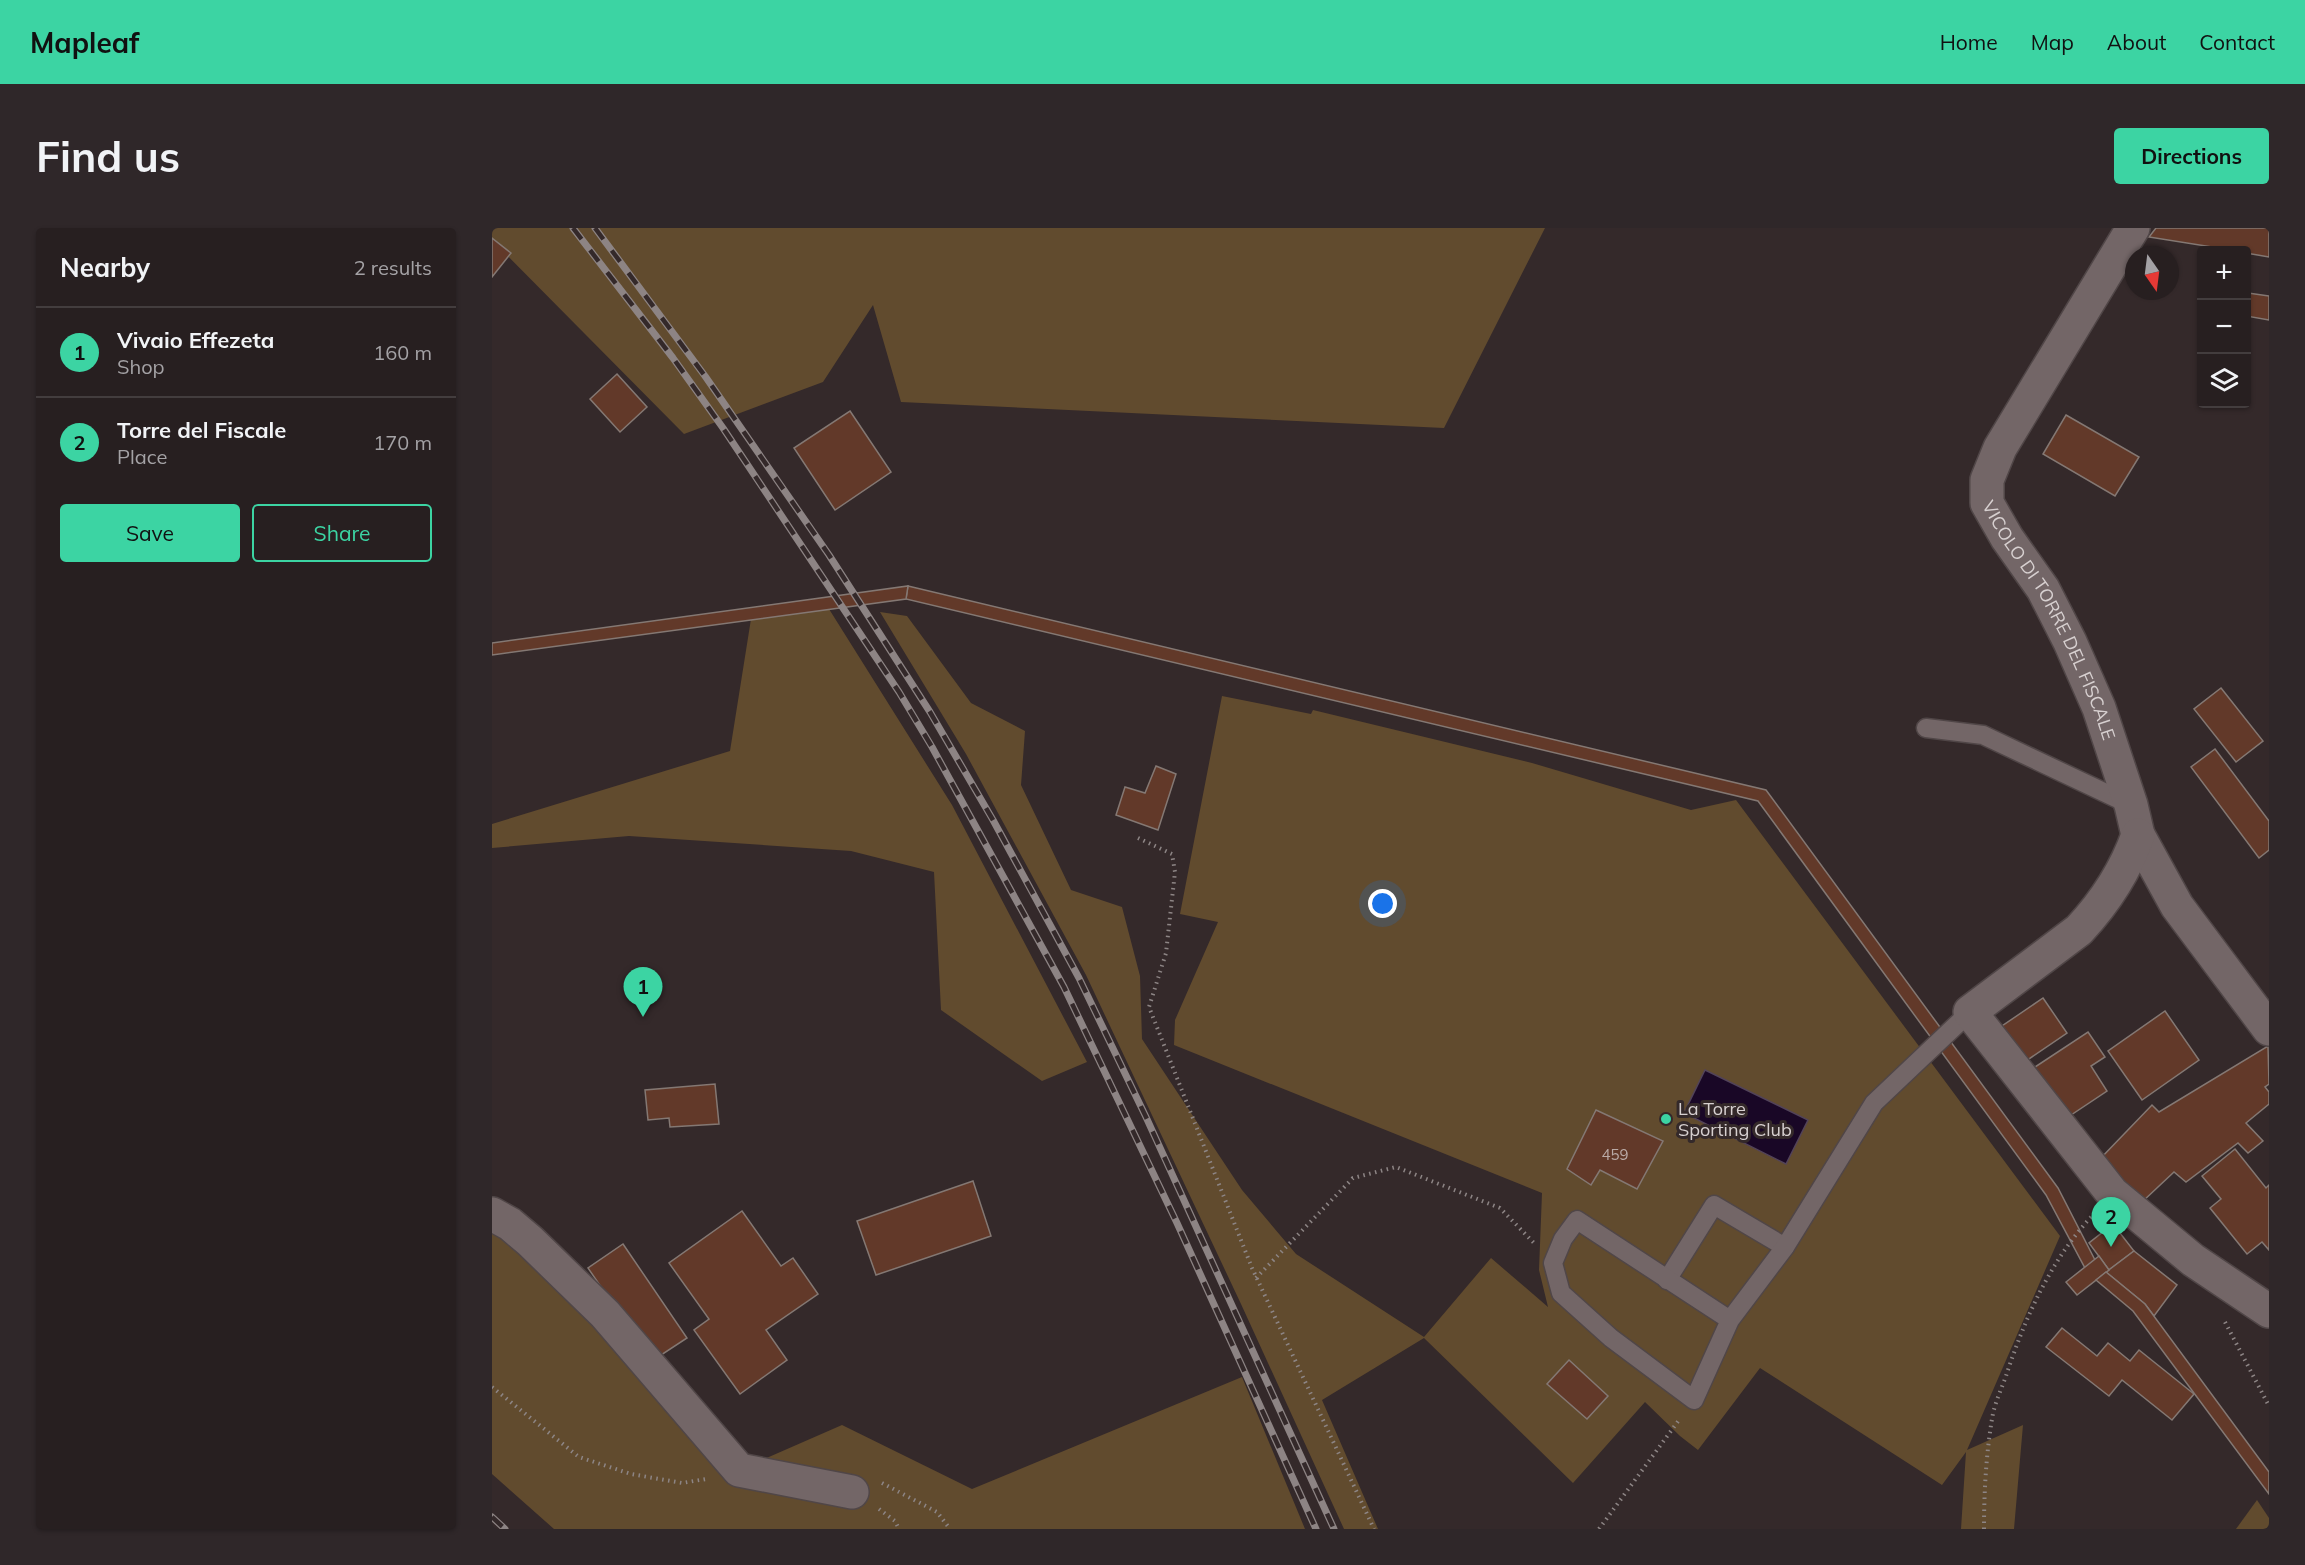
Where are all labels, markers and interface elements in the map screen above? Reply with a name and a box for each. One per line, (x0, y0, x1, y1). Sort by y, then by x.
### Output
text: Mapleaf (30, 25, 139, 60)
text: Home (1940, 29, 1998, 55)
text: Map (2031, 29, 2074, 55)
text: About (2107, 29, 2166, 55)
text: Contact (2199, 29, 2275, 55)
button: Directions (2114, 128, 2269, 184)
text: Find us (36, 130, 180, 183)
north arrow (2125, 246, 2179, 300)
map controls (2197, 246, 2251, 408)
button: + (2197, 246, 2251, 300)
text: Nearby (60, 251, 150, 284)
text: 2 results (354, 255, 432, 280)
button: − (2197, 300, 2251, 354)
text: Vivaio Effezeta (117, 326, 274, 354)
text: 1 (74, 340, 86, 365)
text: 160 m (373, 340, 432, 365)
text: Shop (117, 354, 165, 379)
button: layers (2197, 354, 2251, 408)
text: Torre del Fiscale (117, 416, 286, 444)
text: 2 (74, 430, 86, 455)
text: 170 m (373, 430, 432, 455)
text: Place (117, 444, 167, 469)
street label: VICOLO DI TORRE DEL FISCALE (1977, 496, 2121, 743)
button: Save (60, 504, 240, 562)
button: Share (252, 504, 432, 562)
your location (1368, 889, 1397, 918)
pin: 1 (624, 968, 662, 1017)
place label: La Torre Sporting Club (1678, 1097, 1792, 1141)
marker: La Torre Sporting Club (1659, 1112, 1673, 1126)
house number: 459 (1601, 1145, 1629, 1164)
pin: 2 (2092, 1198, 2130, 1247)

